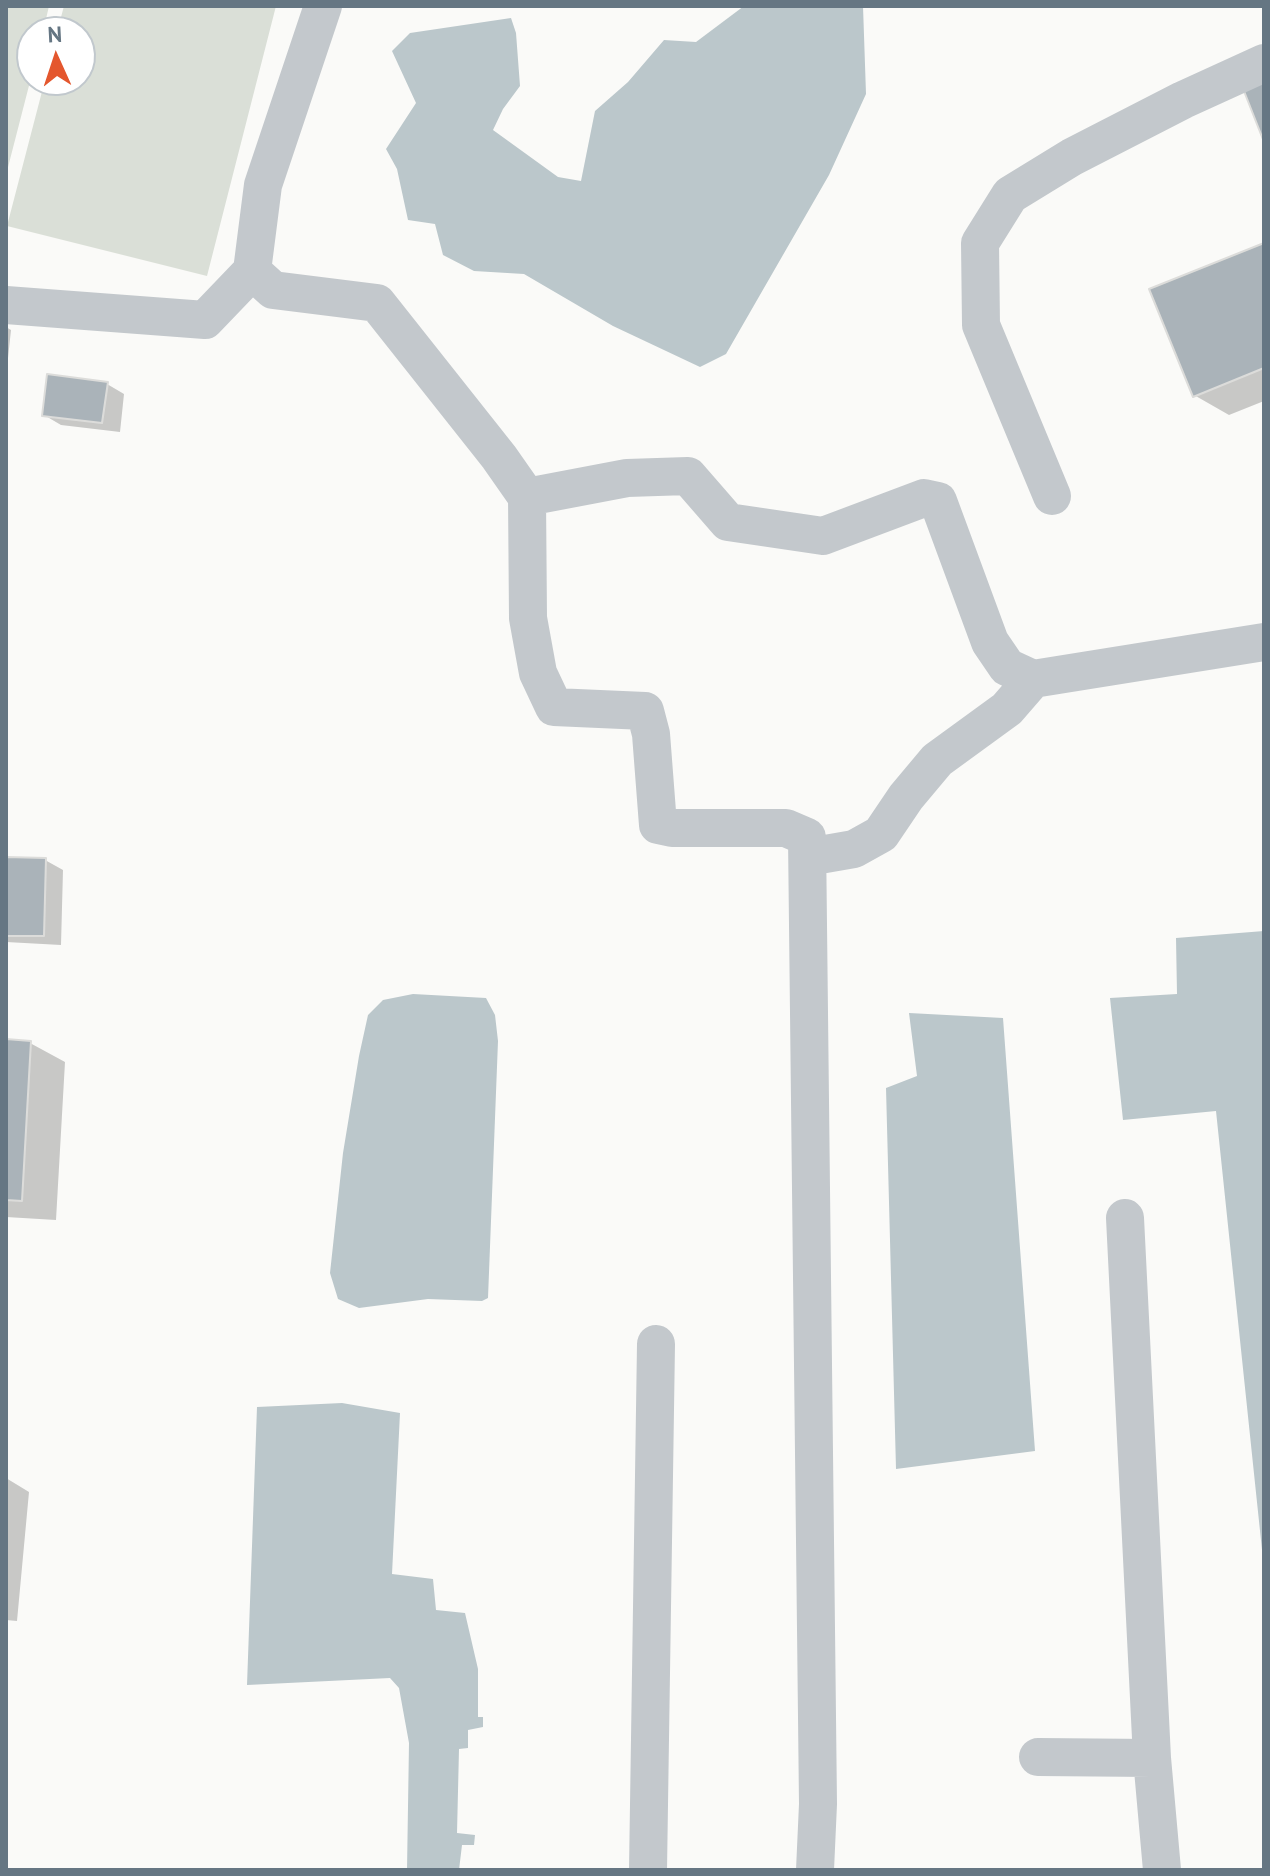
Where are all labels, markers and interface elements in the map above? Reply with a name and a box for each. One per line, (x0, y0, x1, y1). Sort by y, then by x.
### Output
north arrow (16, 16, 96, 96)
text: N (47, 20, 63, 48)

